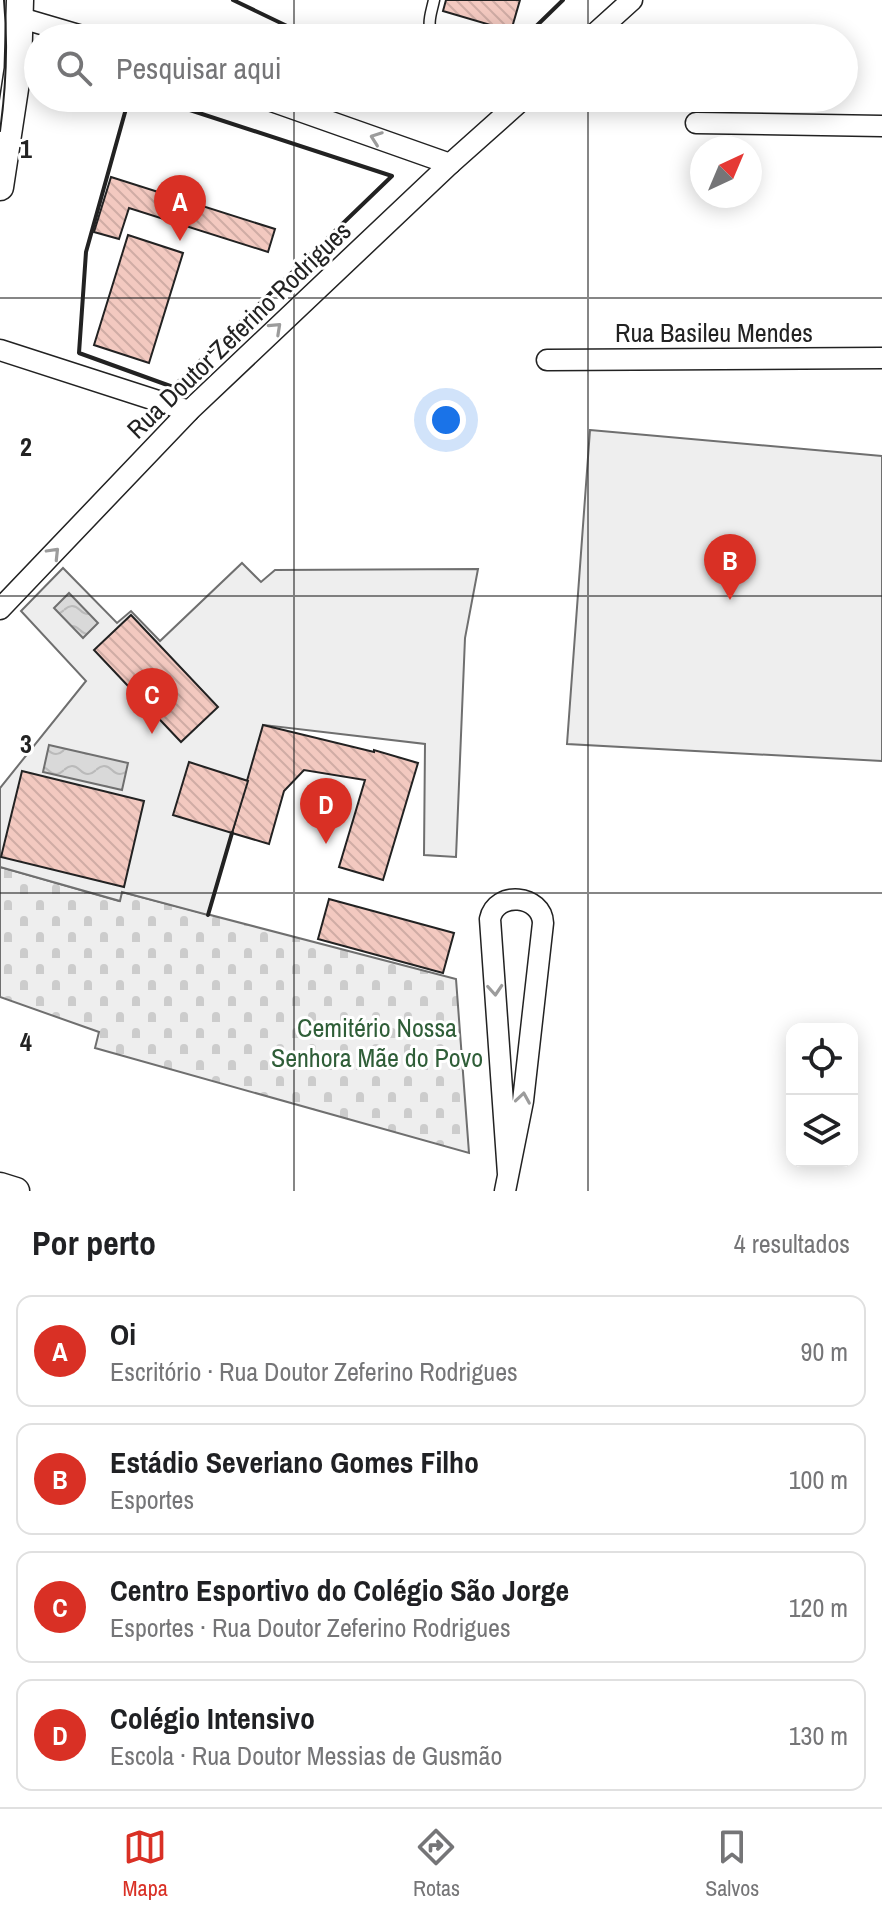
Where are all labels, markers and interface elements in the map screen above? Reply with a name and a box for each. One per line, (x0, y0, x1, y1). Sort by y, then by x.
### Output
search box (24, 24, 858, 112)
icon: search (52, 46, 96, 90)
text: Pesquisar aqui (116, 48, 281, 88)
text: 1 (20, 131, 32, 166)
one-way arrow (370, 131, 384, 148)
north arrow (690, 136, 762, 208)
pin: A (154, 175, 206, 241)
street label: Rua Doutor Zeferino Rodrigues (119, 213, 358, 446)
street label: Rua Basileu Mendes (615, 315, 813, 350)
one-way arrow (267, 324, 282, 338)
your location (426, 400, 466, 440)
text: 2 (20, 429, 32, 464)
pin: B (704, 534, 756, 600)
one-way arrow (45, 547, 59, 562)
pin: C (126, 668, 178, 734)
text: 3 (20, 726, 32, 761)
pin: D (300, 778, 352, 844)
one-way arrow (486, 984, 503, 997)
park label: Cemitério Nossa Senhora Mãe do Povo (271, 1010, 483, 1075)
map controls (786, 1023, 858, 1167)
button: locate (786, 1023, 858, 1095)
text: 4 (20, 1024, 32, 1059)
one-way arrow (514, 1091, 531, 1104)
button: layers (786, 1095, 858, 1167)
text: Por perto (32, 1220, 156, 1266)
text: 4 resultados (734, 1226, 850, 1261)
text: Oi (110, 1314, 136, 1354)
text: A (52, 1334, 68, 1369)
text: 90 m (801, 1334, 848, 1369)
text: Escritório · Rua Doutor Zeferino Rodrigues (110, 1354, 518, 1389)
text: Estádio Severiano Gomes Filho (110, 1442, 479, 1482)
text: B (52, 1462, 68, 1497)
text: 100 m (789, 1462, 848, 1497)
text: Esportes (110, 1482, 194, 1517)
text: Centro Esportivo do Colégio São Jorge (110, 1570, 569, 1610)
text: C (52, 1590, 68, 1625)
text: 120 m (789, 1590, 848, 1625)
text: Esportes · Rua Doutor Zeferino Rodrigues (110, 1610, 511, 1645)
text: Colégio Intensivo (110, 1698, 315, 1738)
text: D (52, 1718, 68, 1753)
text: 130 m (789, 1718, 848, 1753)
text: Escola · Rua Doutor Messias de Gusmão (110, 1738, 502, 1773)
tab: Mapa (123, 1825, 168, 1903)
tab: Rotas (413, 1825, 460, 1903)
tab: Salvos (705, 1825, 759, 1903)

